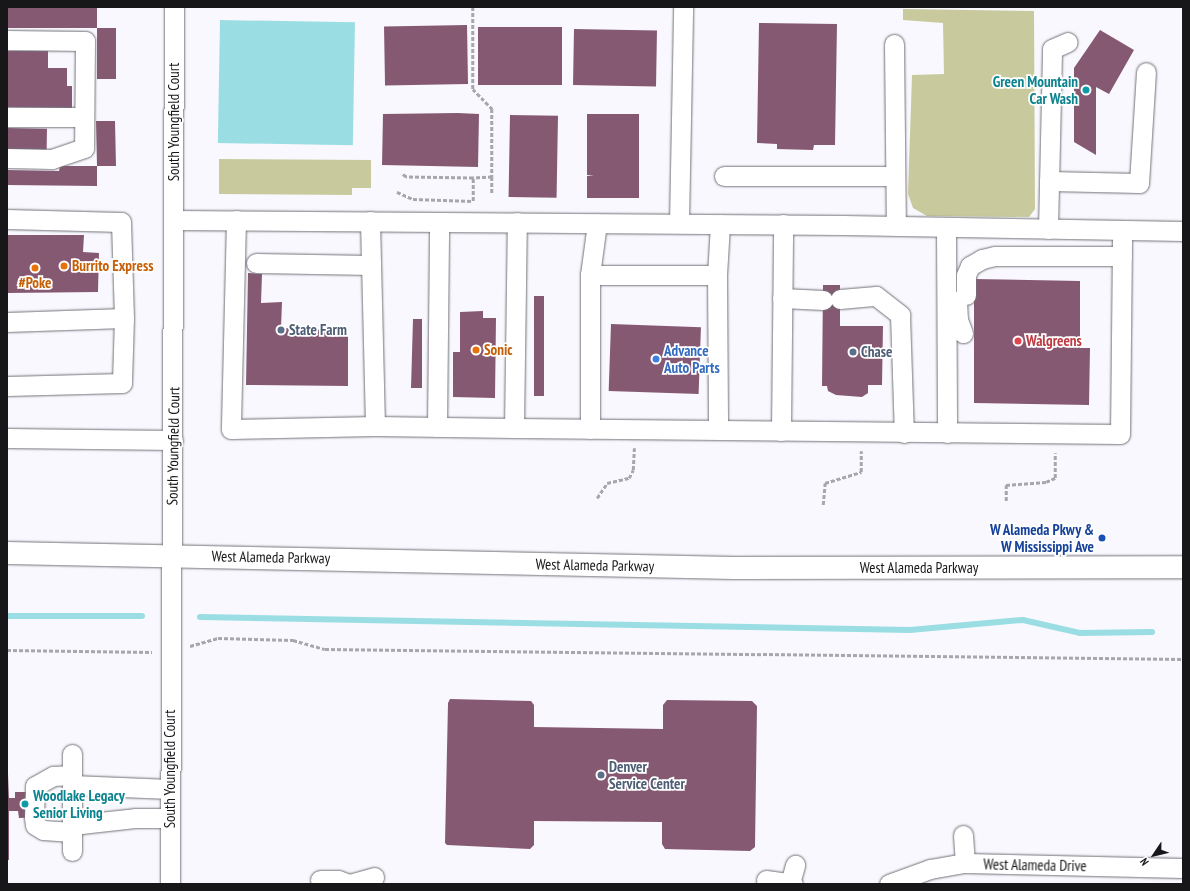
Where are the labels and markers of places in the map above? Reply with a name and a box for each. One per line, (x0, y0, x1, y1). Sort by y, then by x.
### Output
place label: Green Mountain Car Wash (993, 72, 1078, 107)
marker: Green Mountain Car Wash (1081, 85, 1091, 95)
place label: Burrito Express (72, 257, 153, 275)
marker: Burrito Express (59, 261, 69, 271)
marker: #Poke (30, 263, 40, 273)
place label: #Poke (19, 274, 51, 292)
place label: State Farm (289, 321, 347, 339)
marker: State Farm (276, 325, 286, 335)
place label: Walgreens (1026, 332, 1082, 350)
marker: Walgreens (1013, 336, 1023, 346)
place label: Sonic (484, 341, 513, 359)
place label: Advance Auto Parts (664, 341, 720, 376)
place label: Chase (861, 343, 892, 361)
marker: Sonic (471, 345, 481, 355)
marker: Chase (848, 347, 858, 357)
marker: Advance Auto Parts (651, 354, 661, 364)
place label: W Alameda Pkwy & W Mississippi Ave (989, 520, 1094, 555)
marker: W Alameda Pkwy & W Mississippi Ave (1097, 533, 1107, 543)
place label: Denver Service Center (609, 757, 685, 792)
marker: Denver Service Center (596, 770, 606, 780)
place label: Woodlake Legacy Senior Living (33, 786, 125, 821)
marker: Woodlake Legacy Senior Living (20, 799, 30, 809)

